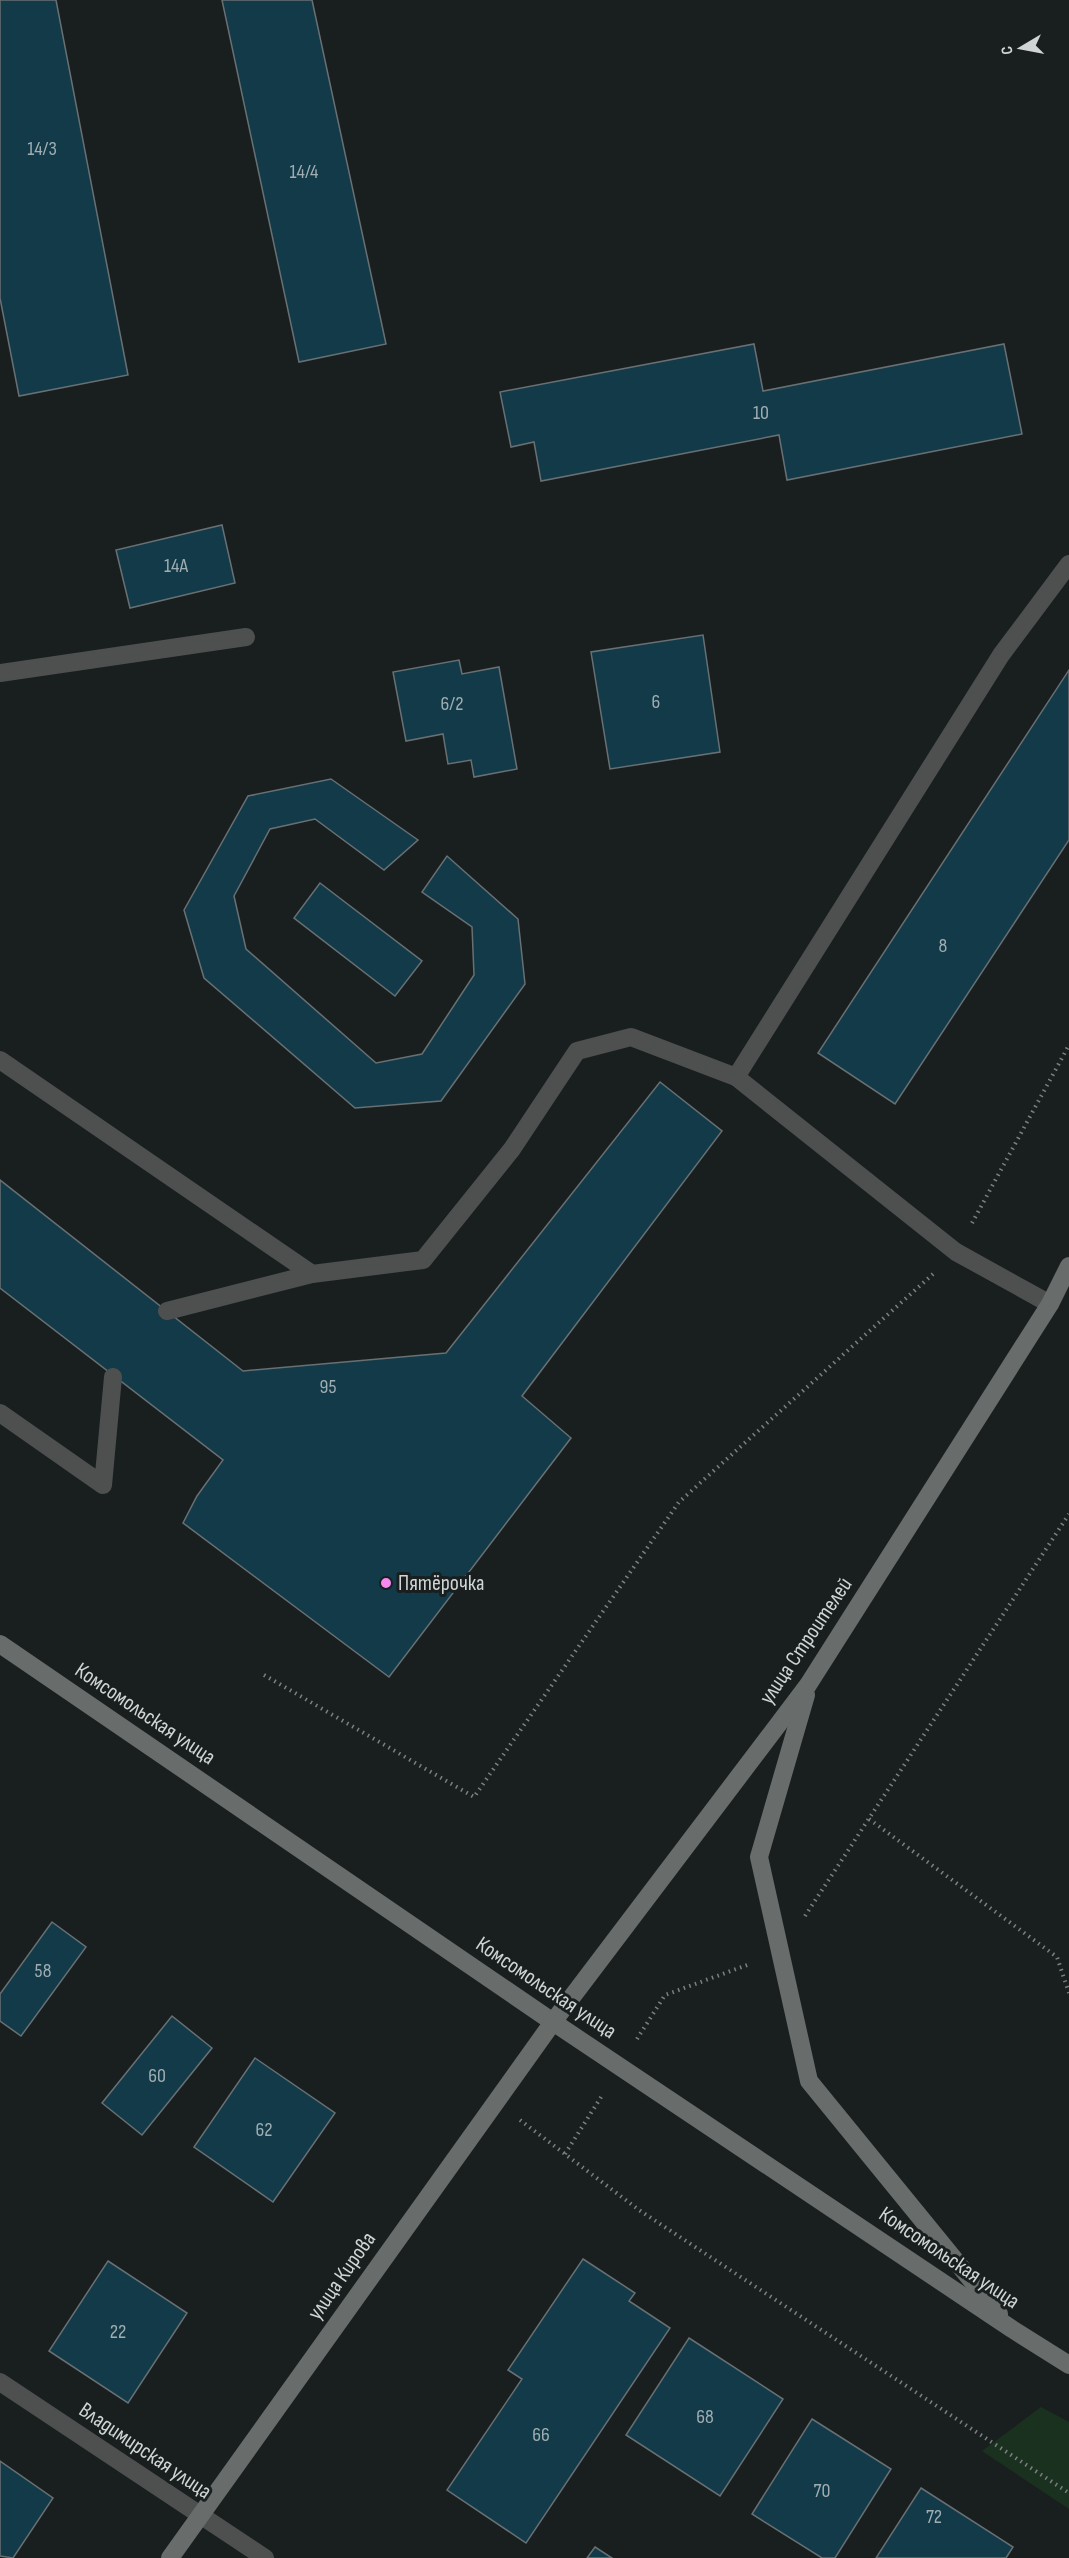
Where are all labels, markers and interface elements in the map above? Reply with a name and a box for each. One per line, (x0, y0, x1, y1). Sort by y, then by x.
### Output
north arrow (991, 18, 1051, 78)
text: С (998, 45, 1018, 56)
house number: 14/3 (27, 137, 57, 161)
house number: 14/4 (290, 160, 318, 184)
house number: 10 (753, 401, 769, 425)
house number: 14А (164, 554, 188, 578)
house number: 6 (652, 690, 660, 714)
house number: 6/2 (441, 692, 463, 716)
house number: 8 (939, 934, 947, 958)
house number: 95 (320, 1375, 336, 1399)
place label: Пятёрочка (398, 1570, 485, 1597)
street label: улица Строителей (754, 1572, 858, 1710)
marker: Пятёрочка (379, 1576, 393, 1590)
street label: Комсомольская улица (70, 1657, 220, 1771)
street label: Комсомольская улица (471, 1931, 621, 2045)
house number: 58 (35, 1959, 51, 1983)
house number: 60 (148, 2064, 166, 2088)
house number: 62 (255, 2118, 273, 2142)
street label: Комсомольская улица (874, 2201, 1024, 2315)
street label: улица Кирова (302, 2227, 382, 2325)
house number: 22 (110, 2320, 126, 2344)
street label: Владимирская улица (74, 2397, 216, 2505)
house number: 68 (696, 2405, 714, 2429)
house number: 66 (532, 2423, 550, 2447)
house number: 70 (814, 2479, 830, 2503)
house number: 72 (926, 2505, 942, 2529)

